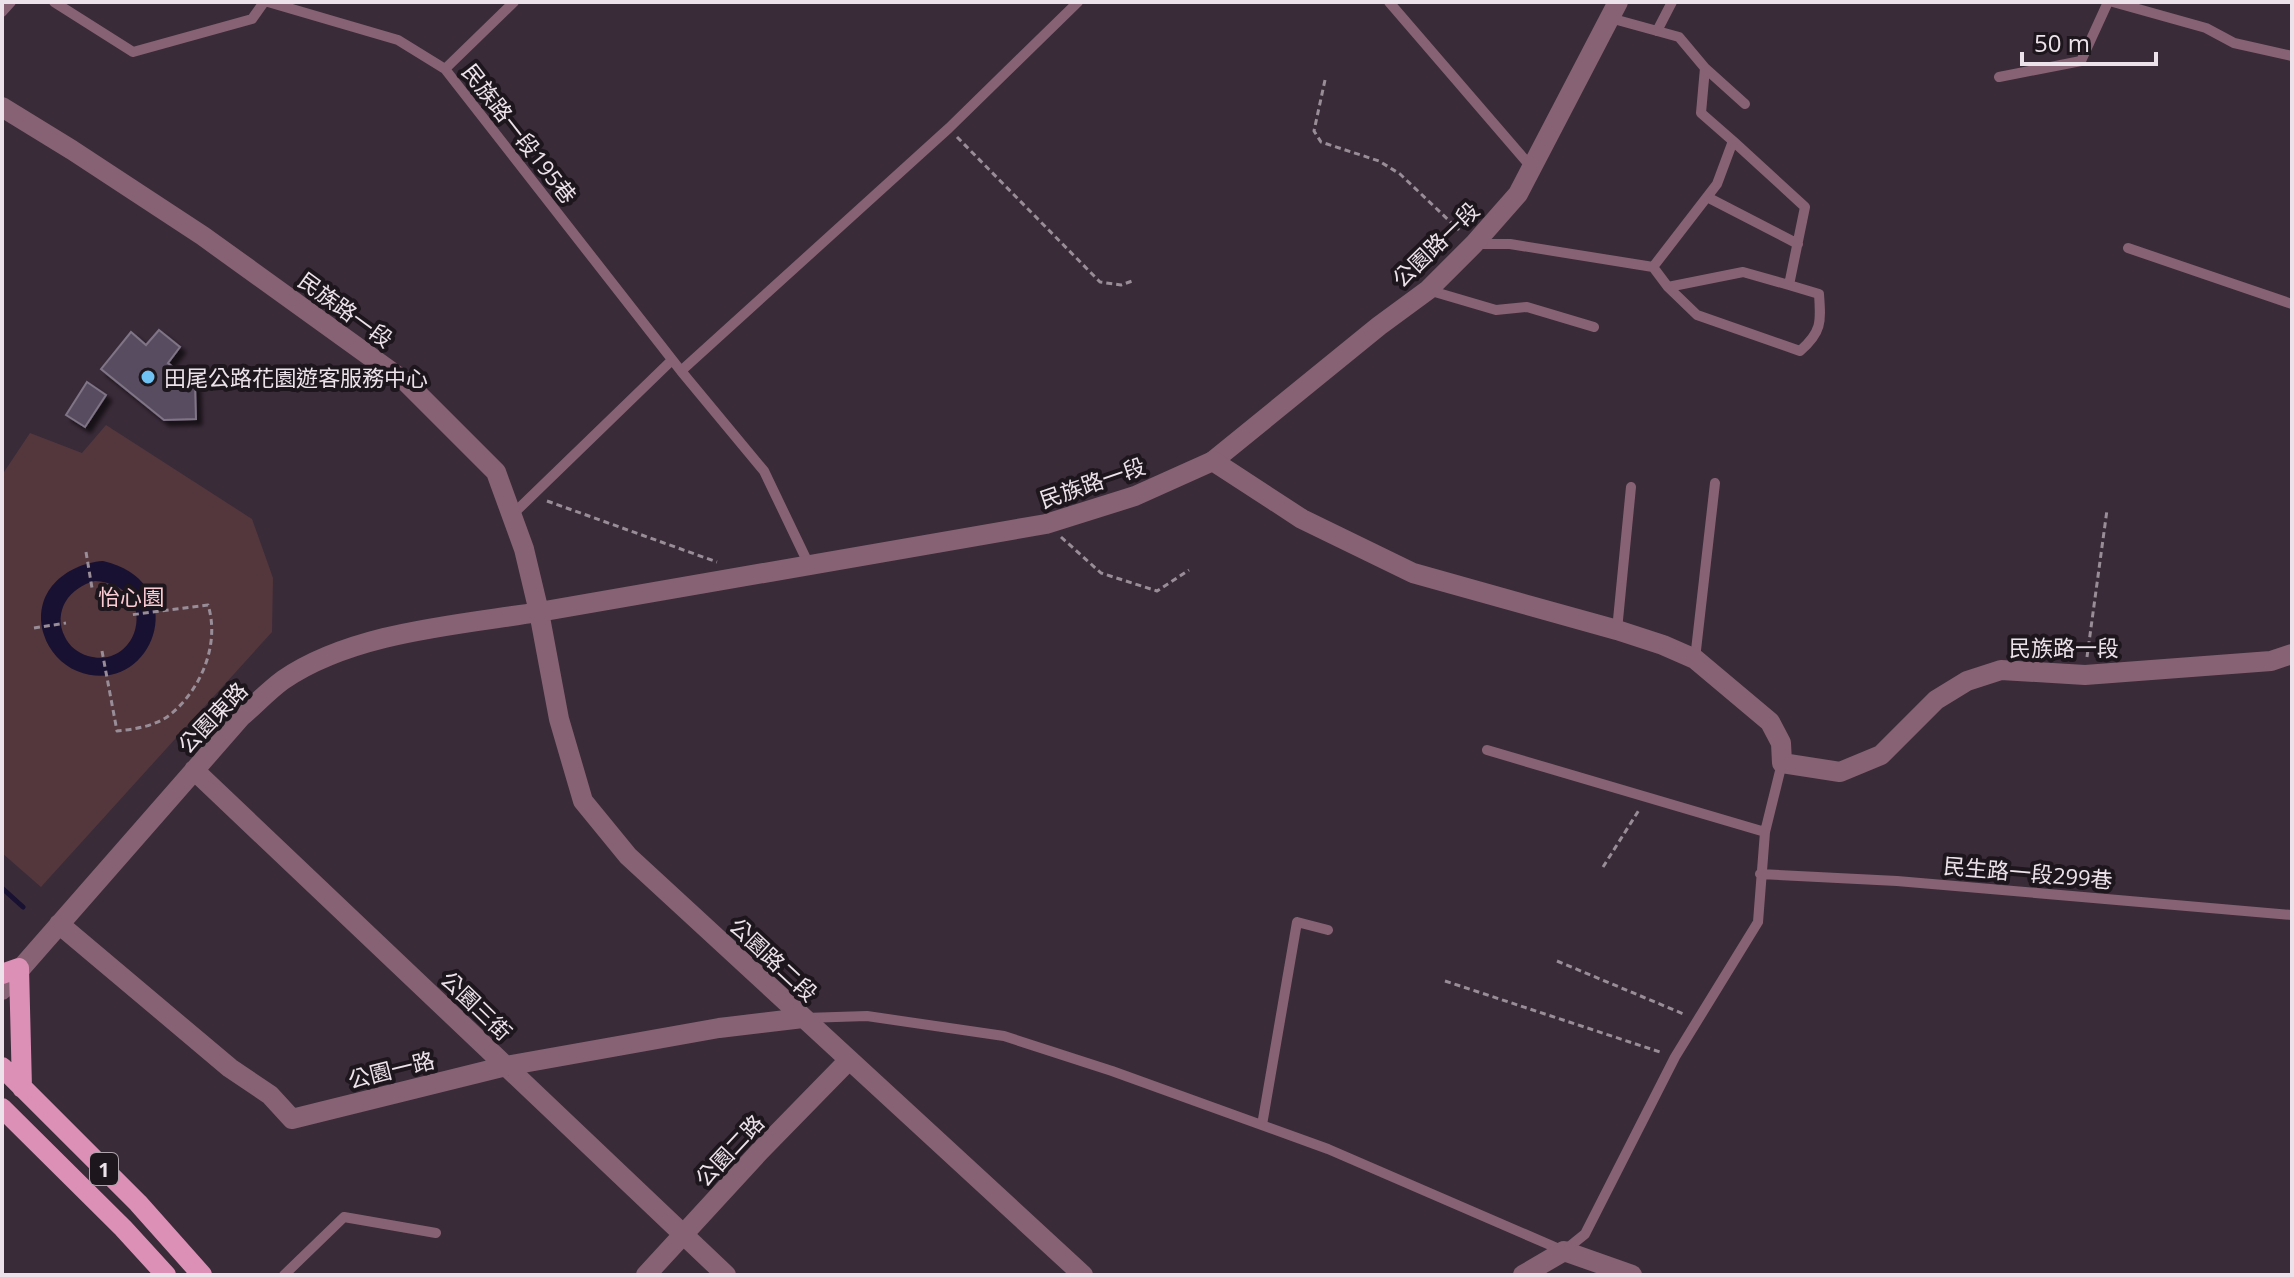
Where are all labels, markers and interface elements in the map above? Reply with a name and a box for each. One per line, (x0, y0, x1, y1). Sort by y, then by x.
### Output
scale bar (2022, 16, 2156, 66)
text: 50 m (2034, 26, 2090, 59)
street label: 民族路一段195巷 (456, 57, 584, 209)
street label: 公園路一段 (1385, 195, 1485, 293)
street label: 民族路一段 (293, 265, 399, 353)
place label: 田尾公路花園遊客服務中心 (164, 362, 428, 392)
marker: 田尾公路花園遊客服務中心 (139, 368, 157, 386)
street label: 民族路一段 (1035, 450, 1149, 514)
park label: 怡心園 (98, 581, 164, 611)
street label: 民族路一段 (2009, 632, 2119, 662)
street label: 公園東路 (171, 675, 253, 759)
street label: 民生路一段299巷 (1942, 850, 2114, 894)
street label: 公園路二段 (724, 911, 824, 1007)
street label: 公園三街 (435, 964, 519, 1046)
street label: 公園一路 (345, 1044, 437, 1094)
street label: 公園二路 (688, 1108, 770, 1192)
road number: 1 (90, 1153, 118, 1185)

